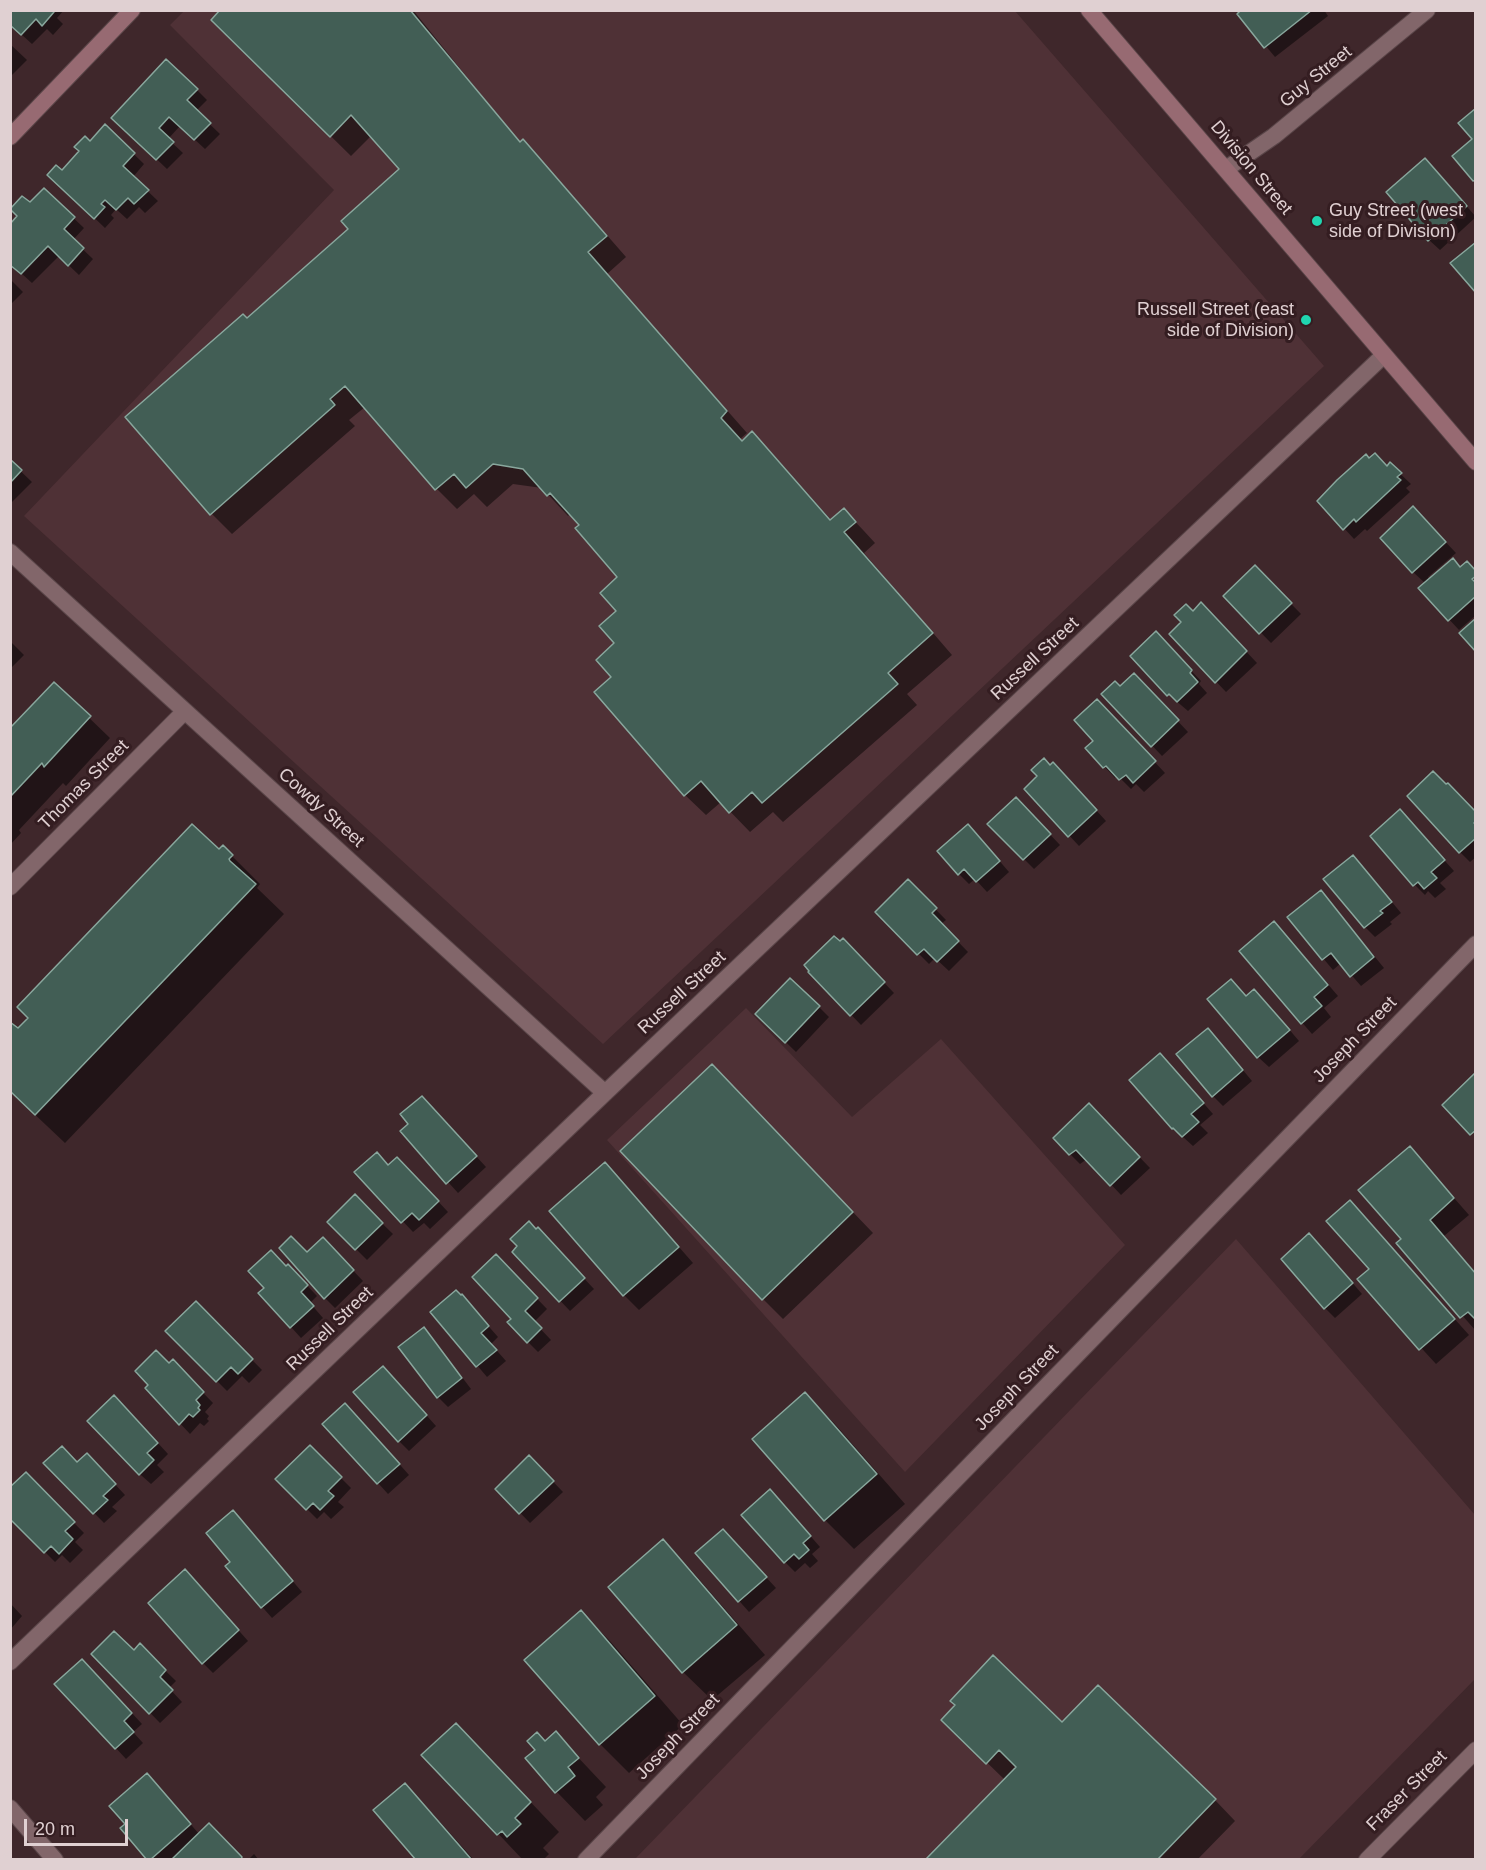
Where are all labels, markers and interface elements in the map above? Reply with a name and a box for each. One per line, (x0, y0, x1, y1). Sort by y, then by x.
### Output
street label: Guy Street (1276, 42, 1356, 112)
street label: Division Street (1205, 117, 1297, 219)
place label: Guy Street (west side of Division) (1329, 200, 1463, 242)
marker: Guy Street (west side of Division) (1310, 214, 1324, 228)
place label: Russell Street (east side of Division) (1137, 299, 1294, 342)
marker: Russell Street (east side of Division) (1299, 313, 1313, 327)
street label: Russell Street (987, 613, 1083, 705)
street label: Thomas Street (35, 736, 133, 834)
street label: Cowdy Street (274, 764, 368, 852)
street label: Russell Street (634, 947, 730, 1039)
street label: Joseph Street (1309, 993, 1401, 1087)
street label: Russell Street (282, 1282, 378, 1376)
street label: Joseph Street (971, 1341, 1063, 1435)
street label: Joseph Street (632, 1690, 724, 1784)
street label: Fraser Street (1362, 1746, 1452, 1836)
scale bar (27, 1807, 130, 1845)
text: 20 m (35, 1819, 75, 1839)

